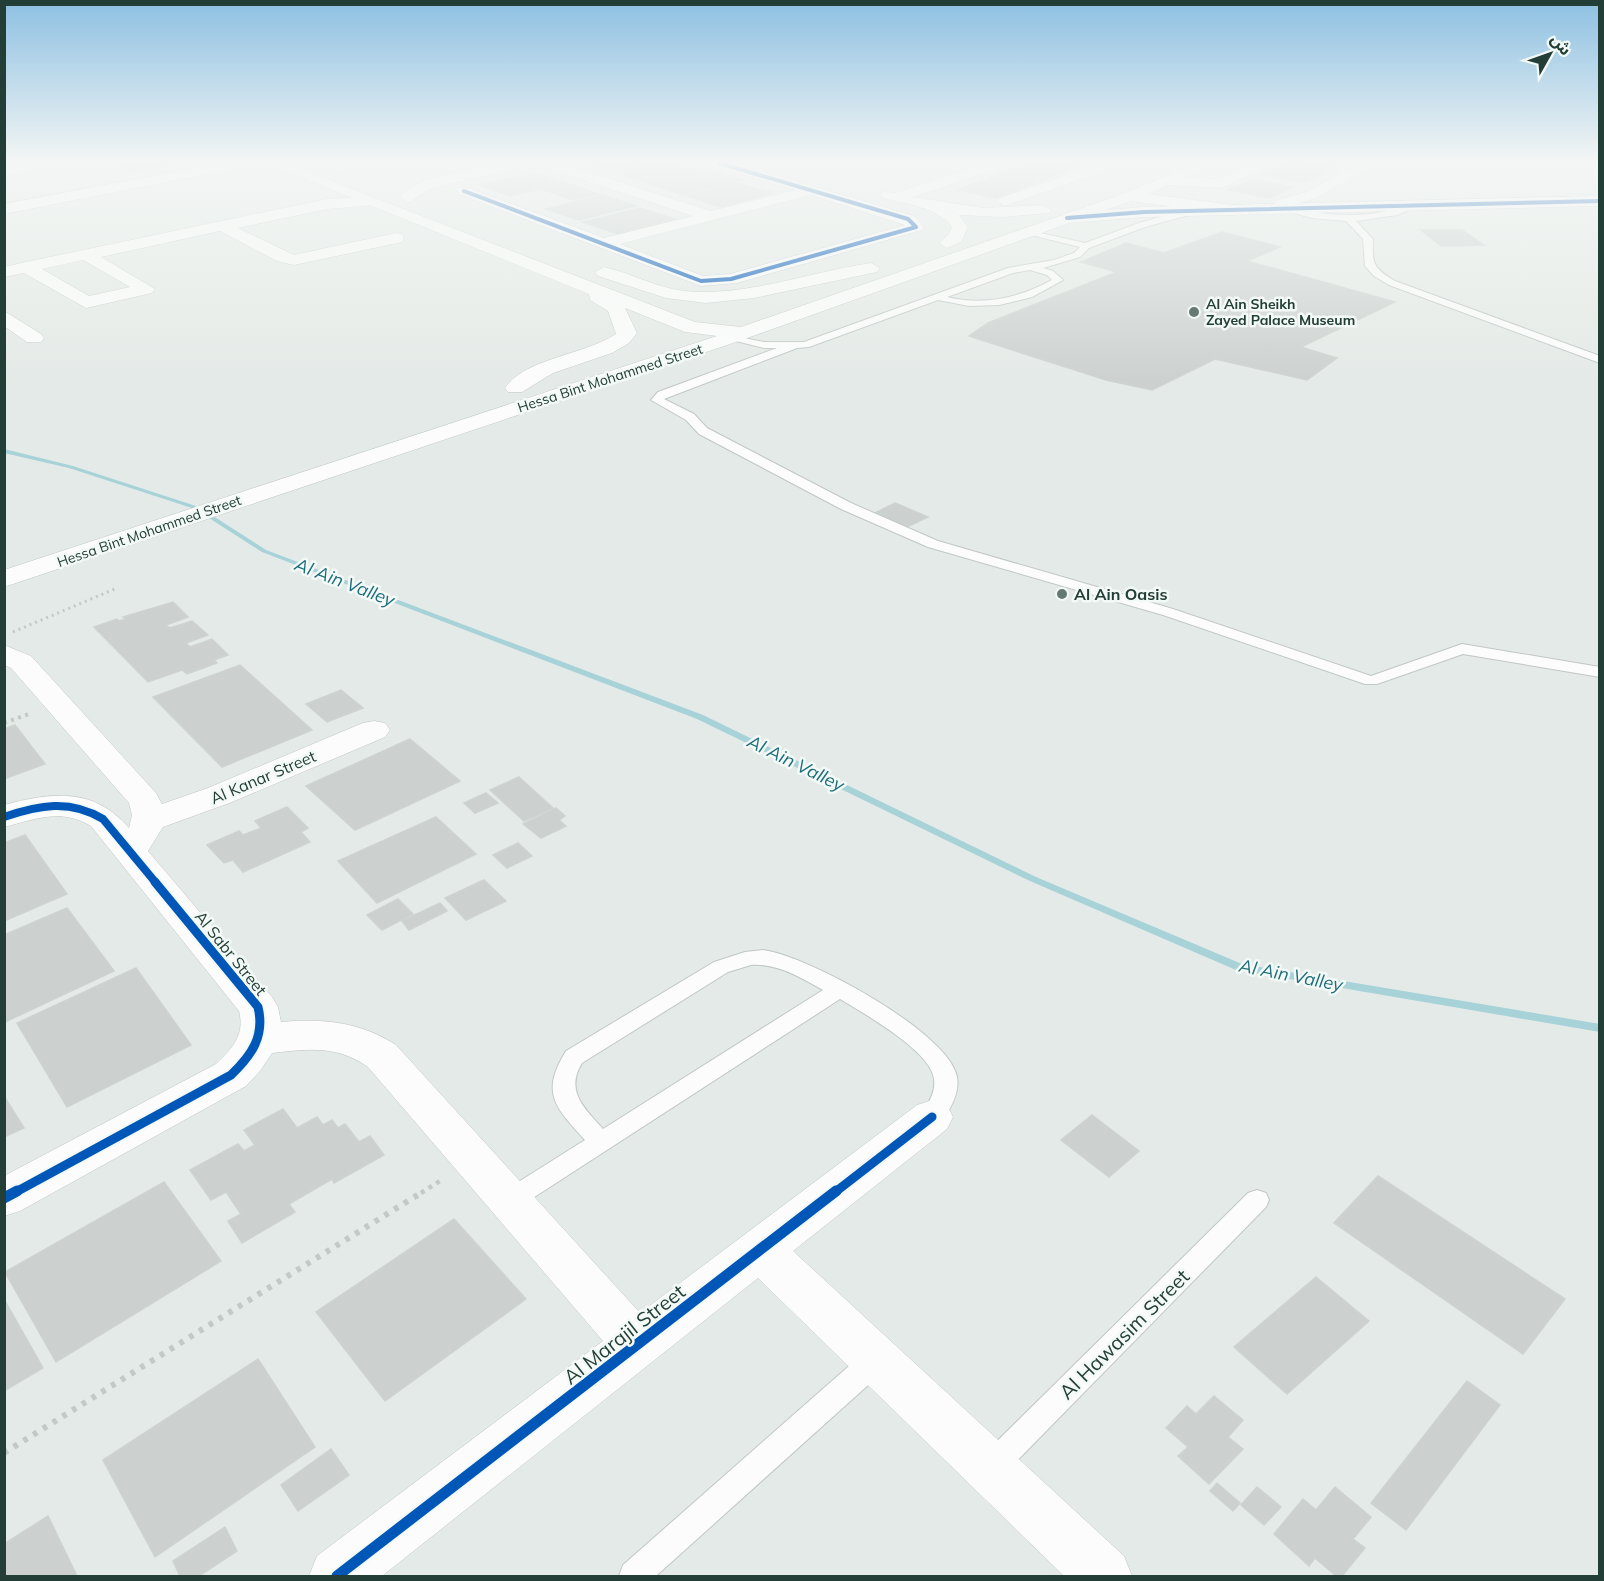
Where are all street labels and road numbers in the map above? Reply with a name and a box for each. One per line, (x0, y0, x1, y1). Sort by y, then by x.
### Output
street label: Hessa Bint Mohammed Street (515, 340, 705, 416)
street label: Hessa Bint Mohammed Street (55, 491, 243, 571)
street label: Al Kanar Street (207, 746, 319, 808)
street label: Al Sabr Street (191, 907, 271, 1000)
street label: Al Hawasim Street (1054, 1264, 1194, 1404)
street label: Al Marajil Street (558, 1279, 690, 1389)

